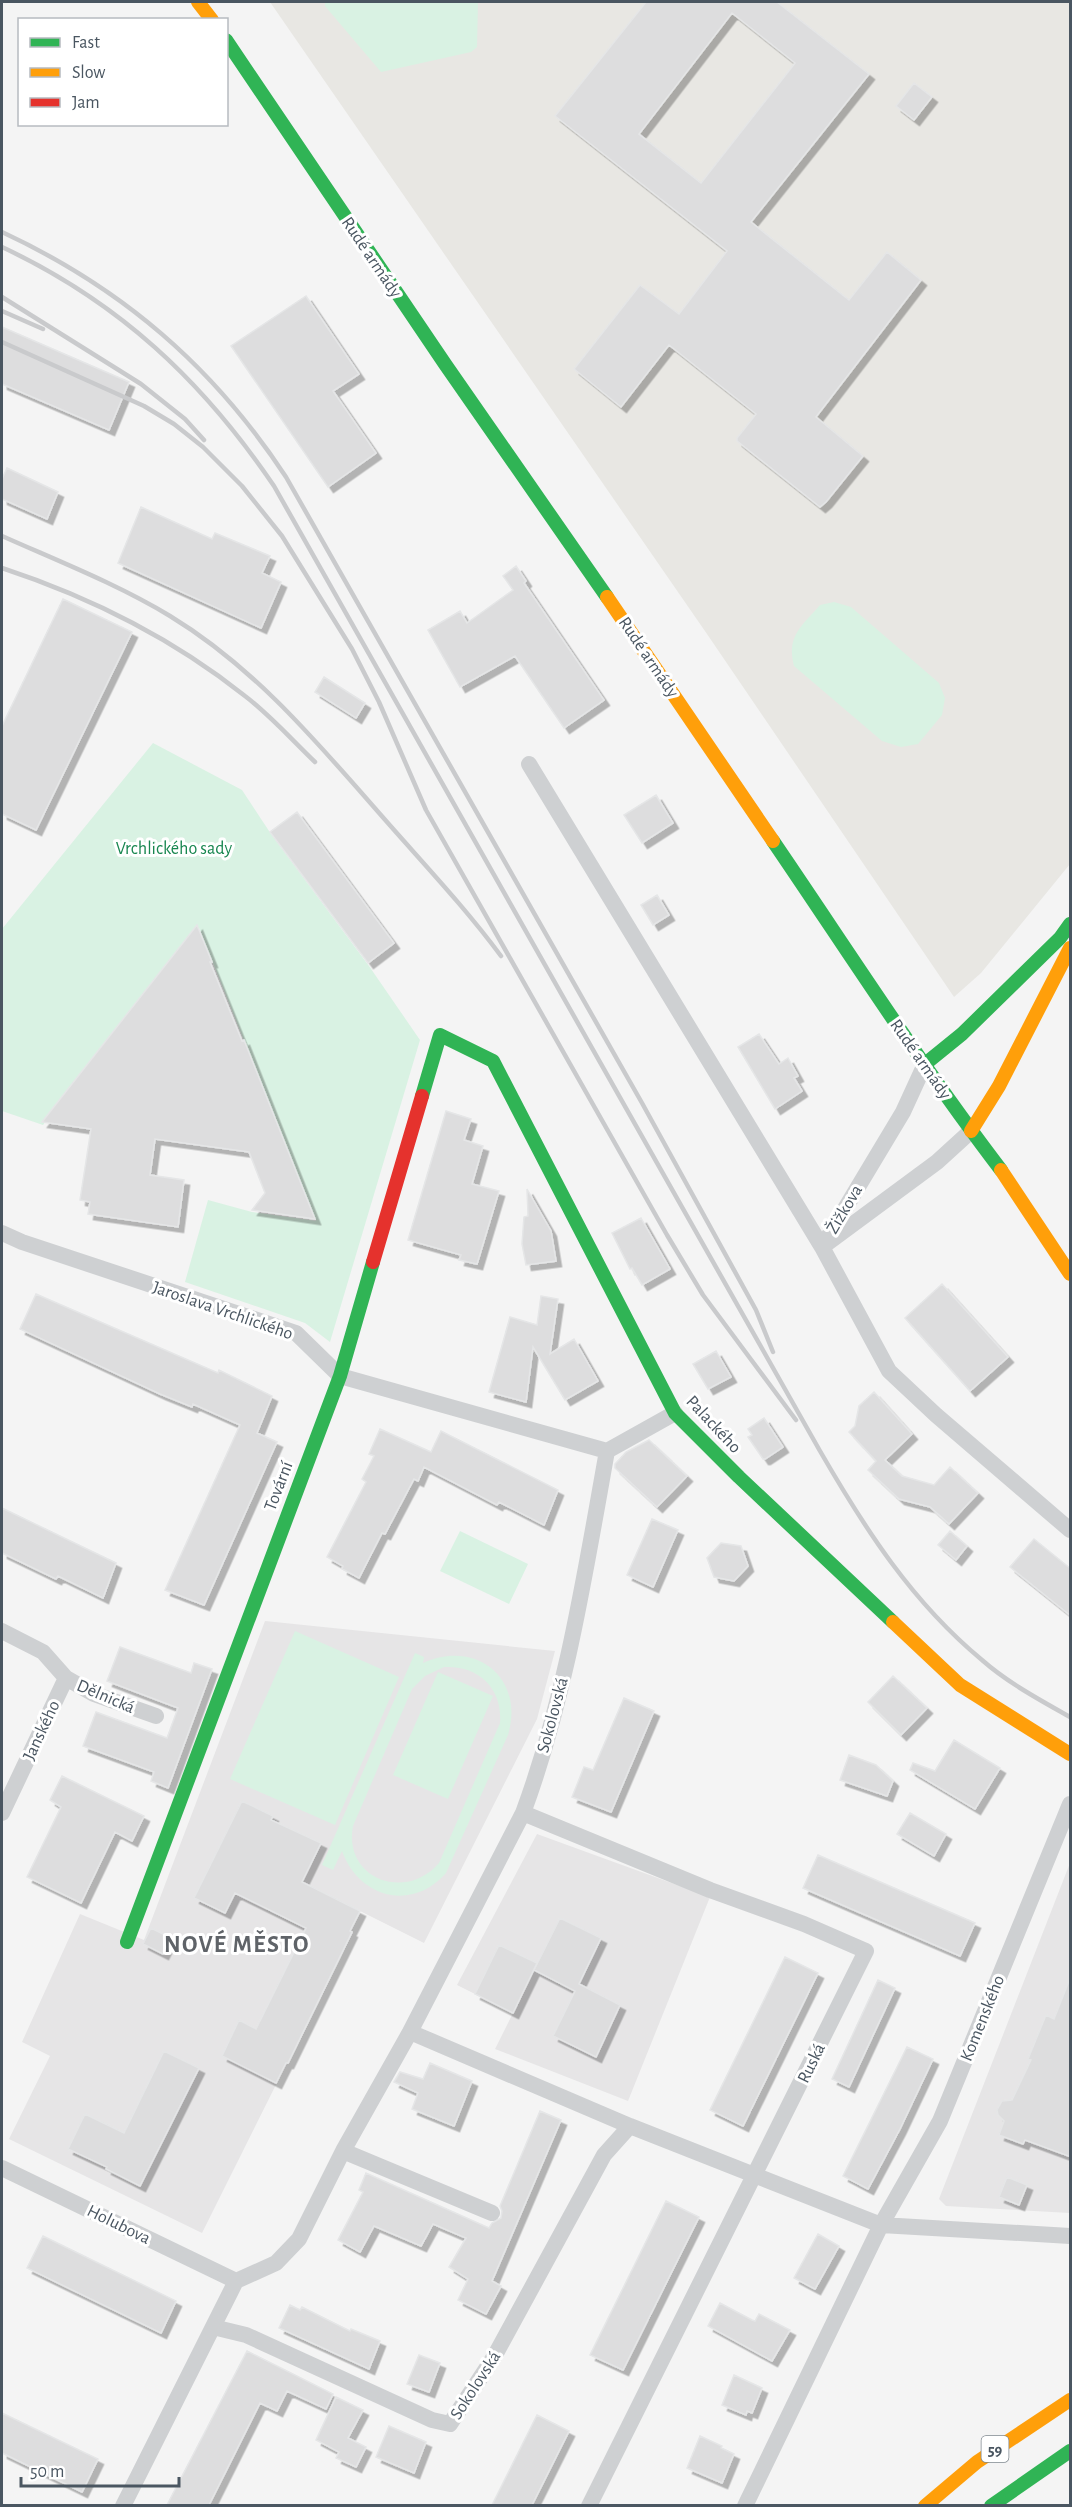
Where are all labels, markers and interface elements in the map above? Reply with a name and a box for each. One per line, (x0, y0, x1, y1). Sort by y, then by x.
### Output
legend (18, 18, 228, 126)
text: Fast (72, 34, 100, 52)
text: Slow (72, 64, 105, 82)
text: Jam (72, 94, 100, 112)
street label: Rudé armády (338, 214, 405, 301)
street label: Rudé armády (615, 614, 682, 701)
park label: Vrchlického sady (116, 840, 233, 858)
street label: Rudé armády (886, 1016, 954, 1103)
street label: Žižkova (821, 1180, 866, 1237)
street label: Jaroslava Vrchlického (150, 1278, 295, 1343)
street label: Palackého (682, 1392, 744, 1457)
street label: Tovární (261, 1459, 297, 1513)
street label: Sokolovská (534, 1676, 572, 1755)
street label: Dělnická (74, 1677, 137, 1717)
street label: Janského (20, 1698, 64, 1763)
district label: NOVÉ MĚSTO (164, 1929, 310, 1957)
street label: Komenského (958, 1973, 1008, 2064)
street label: Ruská (795, 2041, 829, 2086)
street label: Holubova (84, 2202, 153, 2248)
street label: Sokolovská (447, 2348, 504, 2423)
road number: 59 (982, 2436, 1008, 2462)
scale bar (21, 2450, 178, 2488)
text: 50 m (30, 2463, 64, 2481)

